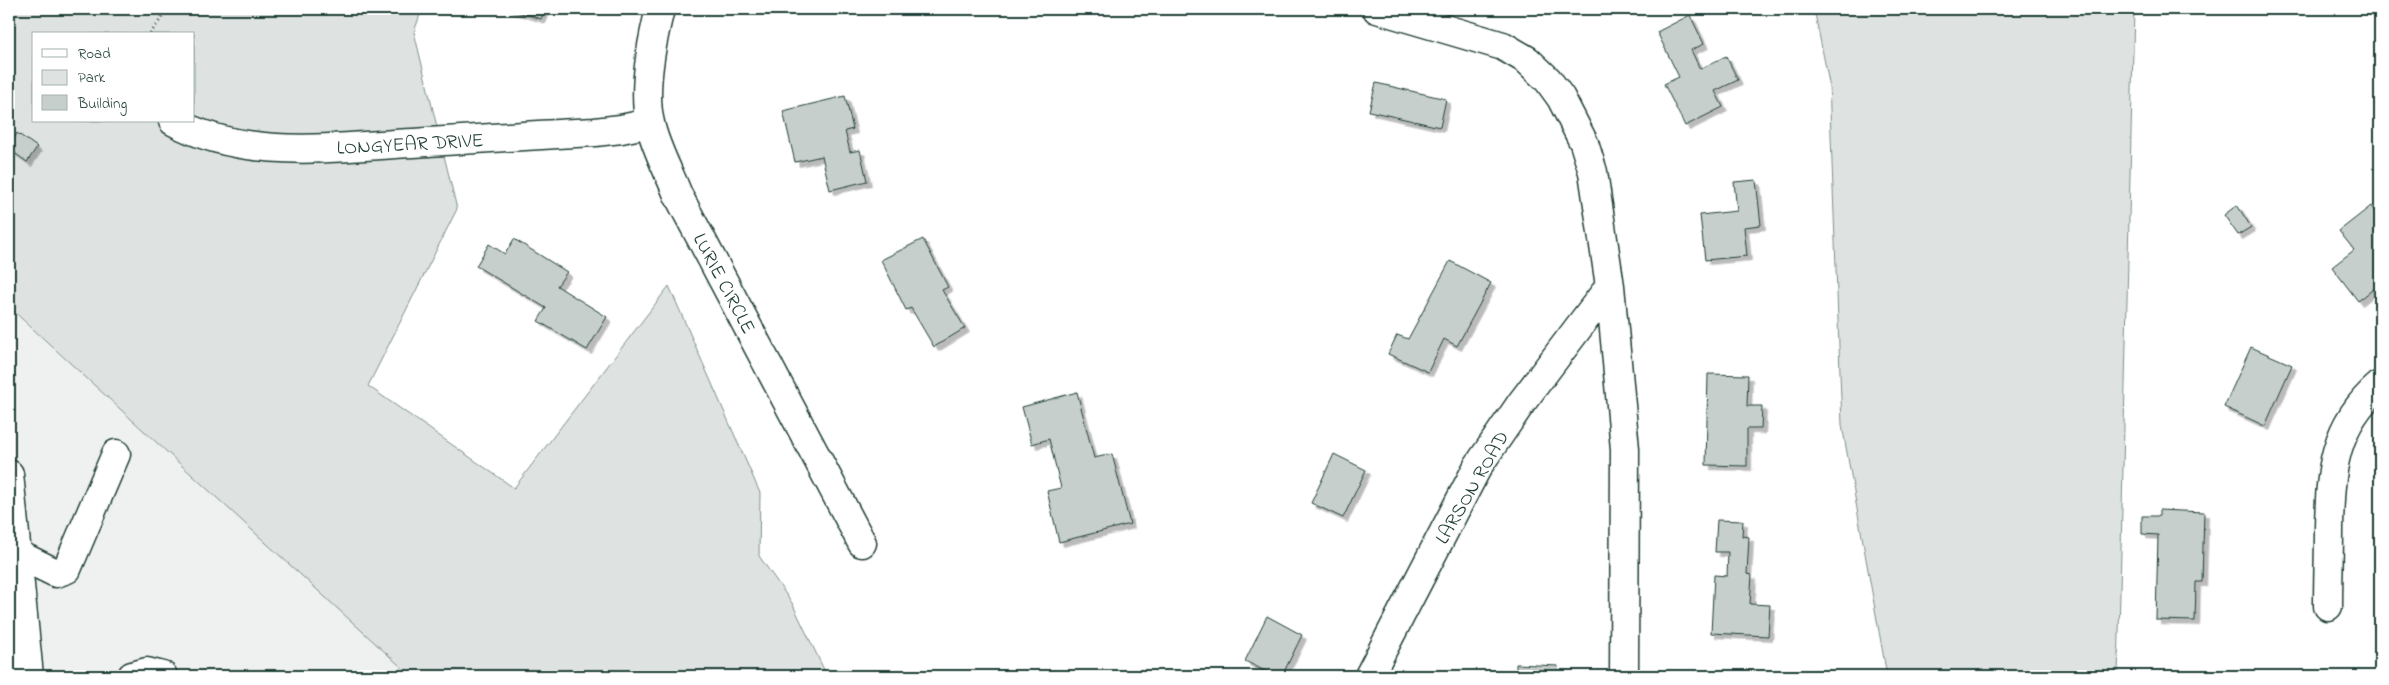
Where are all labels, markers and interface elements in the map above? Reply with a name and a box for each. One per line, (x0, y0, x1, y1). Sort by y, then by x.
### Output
legend (32, 32, 195, 122)
text: Road (78, 43, 111, 65)
text: Park (78, 67, 106, 89)
text: Building (77, 93, 127, 116)
street label: LONGYEAR DRIVE (336, 127, 484, 164)
street label: LURIE CIRCLE (684, 229, 762, 340)
street label: LARSON ROAD (1429, 426, 1517, 550)

